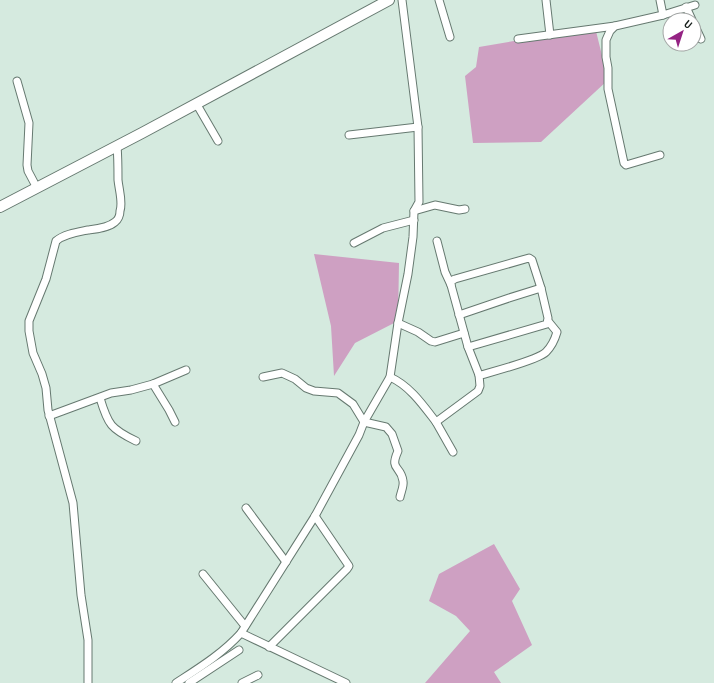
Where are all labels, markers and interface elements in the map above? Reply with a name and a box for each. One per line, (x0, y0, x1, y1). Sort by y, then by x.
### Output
north arrow (662, 12, 702, 52)
text: U (681, 17, 695, 32)

